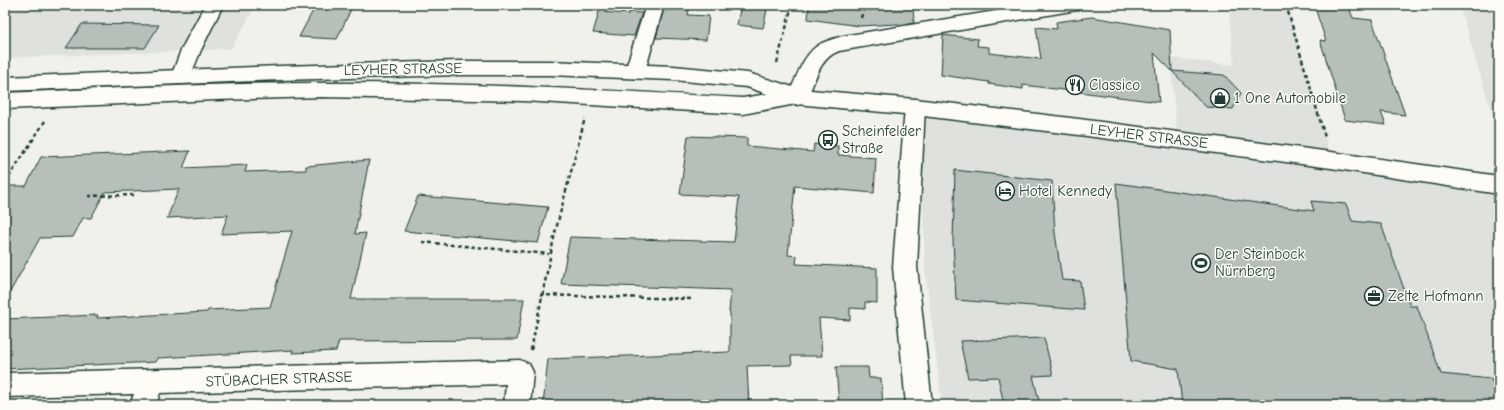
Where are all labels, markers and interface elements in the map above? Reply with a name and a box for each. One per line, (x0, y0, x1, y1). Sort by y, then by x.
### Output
street label: LEYHER STRASSE (344, 59, 462, 79)
restaurant icon: Classico (1064, 74, 1086, 96)
place label: Classico (1089, 76, 1140, 94)
shop icon: 1 One Automobile (1209, 87, 1231, 109)
place label: 1 One Automobile (1234, 89, 1347, 107)
street label: LEYHER STRASSE (1089, 120, 1209, 152)
place label: Scheinfelder Straße (842, 122, 921, 157)
bus stop icon: Scheinfelder Straße (817, 129, 839, 151)
hotel icon: Hotel Kennedy (994, 180, 1016, 202)
place label: Hotel Kennedy (1019, 182, 1112, 200)
place label: Der Steinbock Nürnberg (1215, 245, 1305, 280)
sports icon: Der Steinbock Nürnberg (1190, 252, 1212, 274)
office icon: Zelte Hofmann (1363, 285, 1385, 307)
place label: Zelte Hofmann (1388, 287, 1484, 305)
street label: STÜBACHER STRASSE (205, 367, 353, 391)

